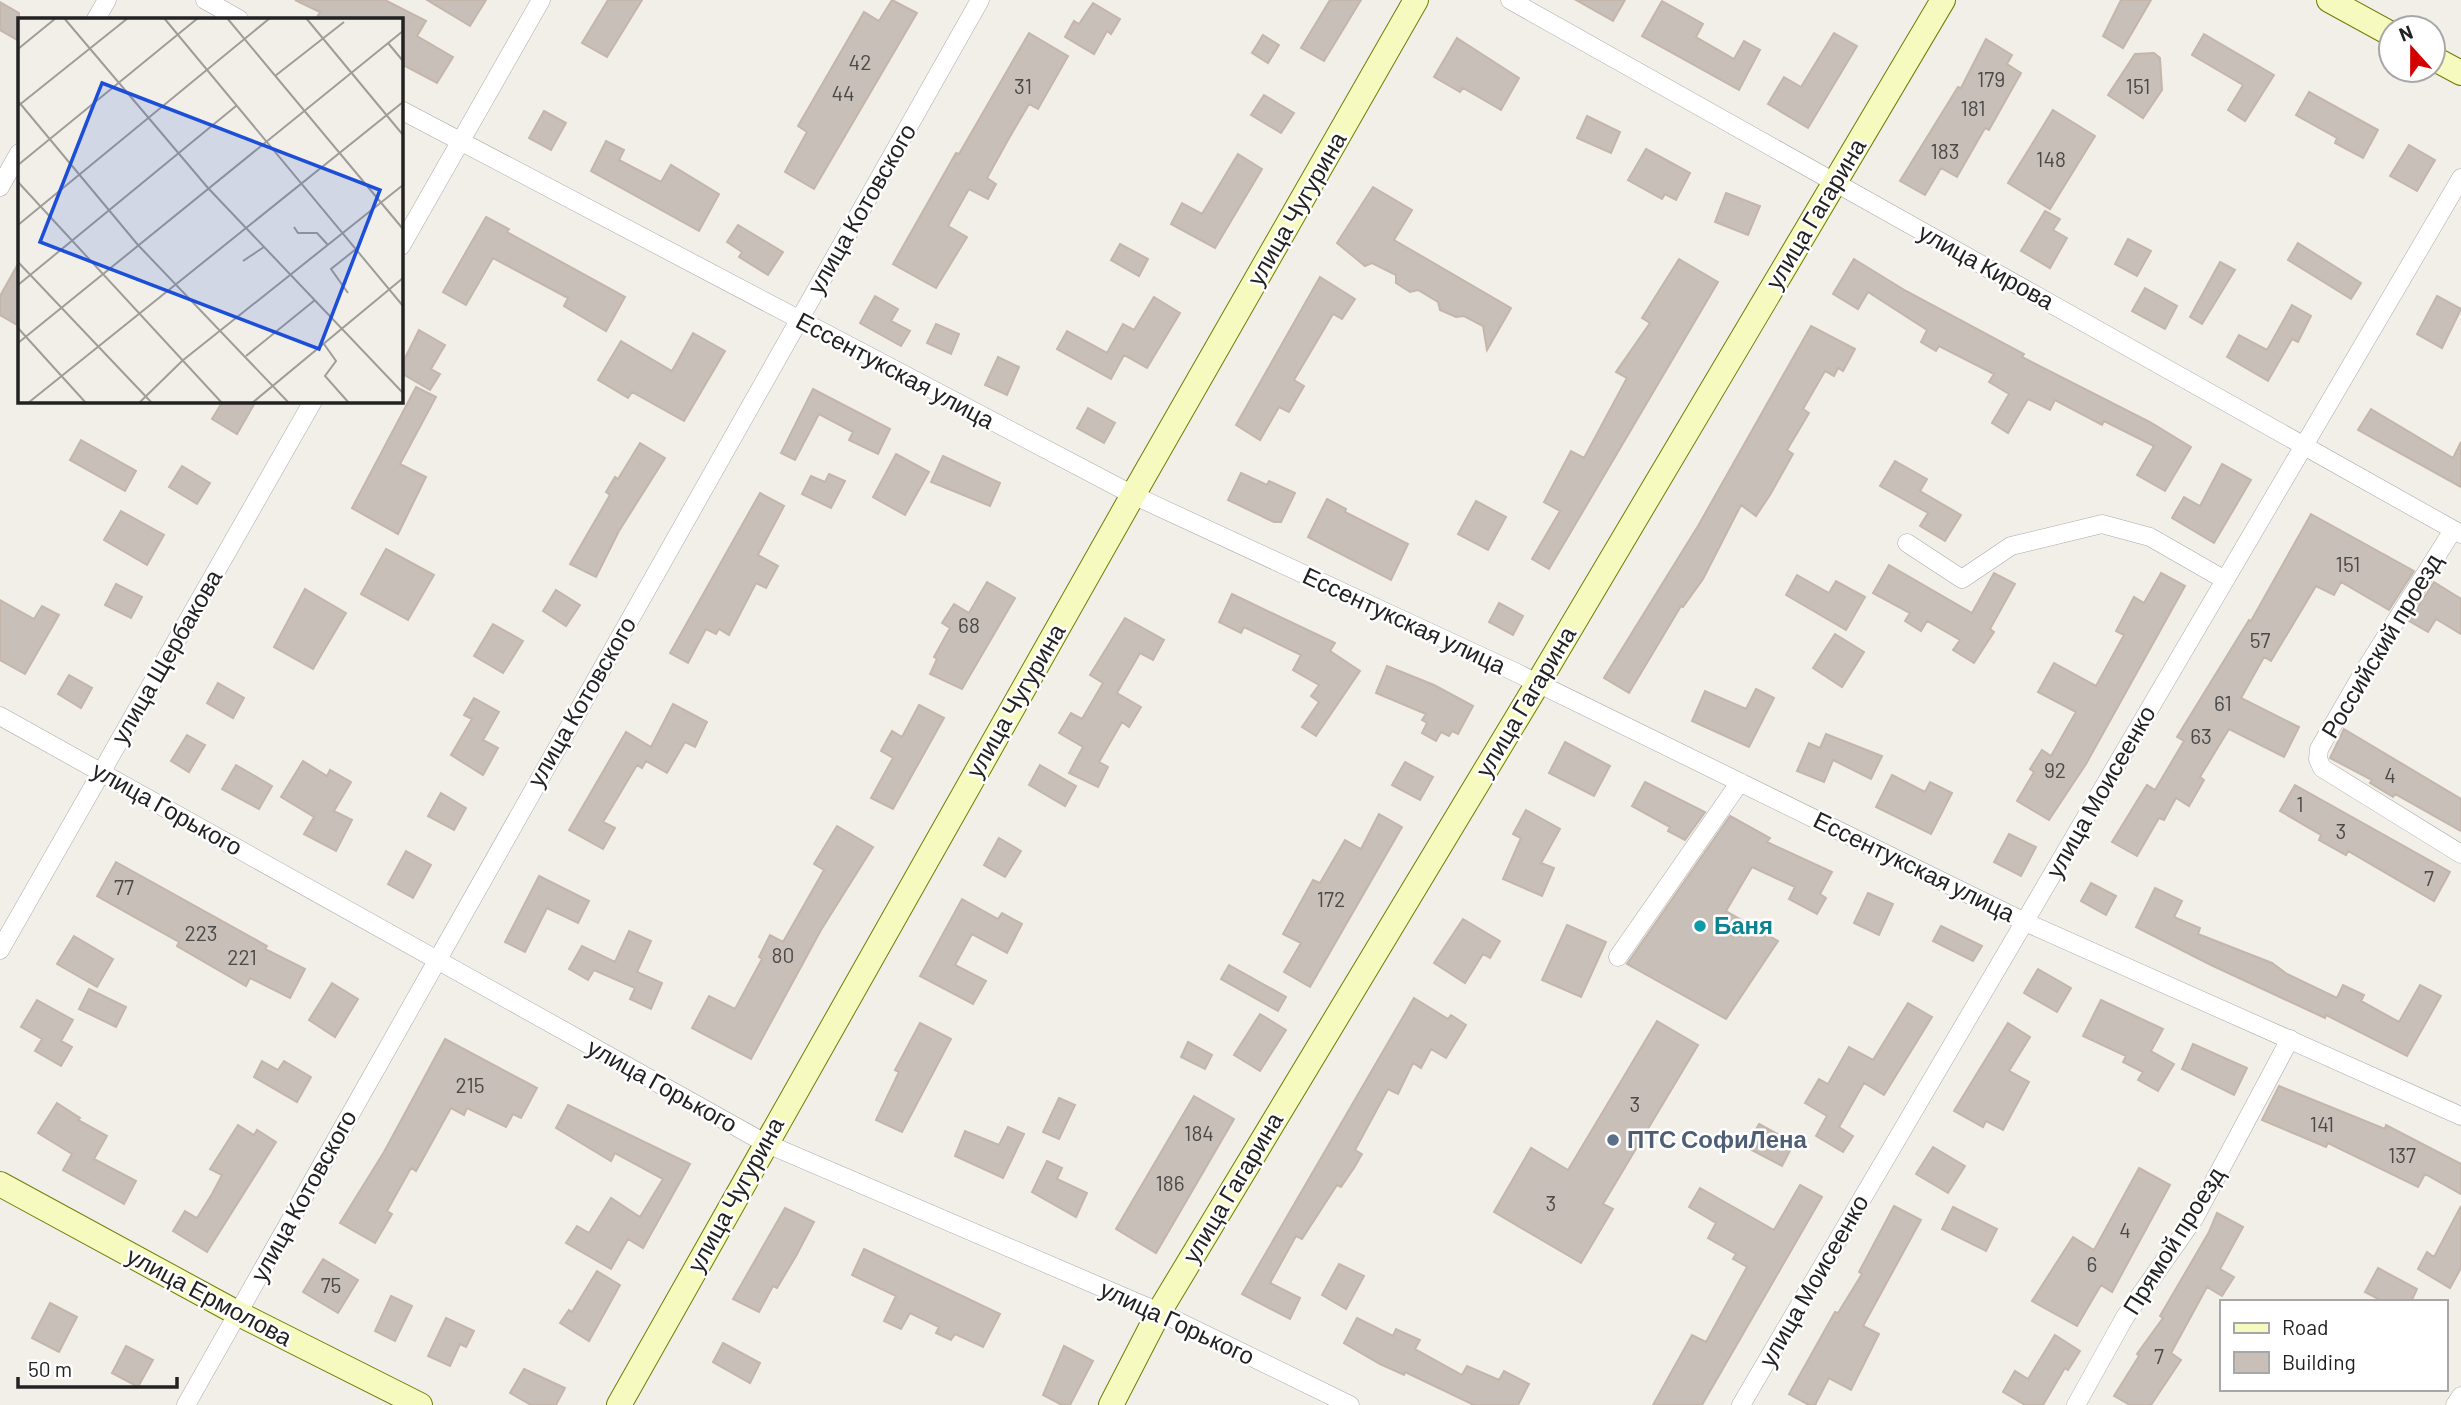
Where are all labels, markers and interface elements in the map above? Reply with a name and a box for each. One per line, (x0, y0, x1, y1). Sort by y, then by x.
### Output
north arrow (2377, 14, 2447, 84)
inset map (18, 18, 402, 402)
text: N (2396, 20, 2416, 46)
house number: 42 (849, 49, 871, 74)
house number: 179 (1977, 66, 2005, 91)
house number: 31 (1014, 73, 1032, 98)
house number: 151 (2126, 73, 2150, 98)
house number: 44 (831, 80, 855, 105)
house number: 181 (1960, 95, 1986, 120)
street label: улица Котовского (800, 118, 921, 299)
street label: улица Чугурина (1240, 126, 1352, 290)
street label: улица Гагарина (1758, 132, 1871, 294)
house number: 183 (1930, 138, 1960, 163)
house number: 148 (2036, 146, 2066, 171)
street label: улица Кирова (1914, 216, 2060, 315)
street label: Ессентукская улица (792, 305, 1000, 435)
street label: Российский проезд (2314, 548, 2447, 743)
house number: 151 (2336, 551, 2360, 576)
street label: Ессентукская улица (1299, 560, 1511, 680)
street label: улица Щербакова (104, 563, 228, 749)
street label: улица Котовского (520, 611, 641, 792)
house number: 68 (958, 612, 980, 637)
street label: улица Чугурина (959, 618, 1071, 782)
street label: улица Гагарина (1468, 620, 1581, 782)
house number: 57 (2250, 627, 2270, 652)
house number: 61 (2214, 690, 2232, 715)
street label: улица Моисеенко (2039, 700, 2161, 882)
house number: 63 (2190, 723, 2212, 748)
street label: улица Горького (88, 755, 248, 861)
house number: 92 (2044, 757, 2066, 782)
house number: 4 (2384, 762, 2396, 787)
house number: 1 (2296, 791, 2304, 816)
street label: Ессентукская улица (1809, 804, 2021, 927)
house number: 3 (2336, 818, 2346, 843)
house number: 7 (2424, 865, 2434, 890)
house number: 77 (114, 874, 134, 899)
house number: 172 (1317, 886, 1345, 911)
place label: Баня (1714, 910, 1773, 939)
marker: Баня (1692, 918, 1708, 934)
house number: 223 (184, 920, 218, 945)
house number: 80 (772, 942, 794, 967)
house number: 221 (227, 944, 257, 969)
street label: улица Горького (583, 1032, 743, 1138)
house number: 215 (455, 1072, 485, 1097)
house number: 3 (1630, 1091, 1640, 1116)
street label: улица Котовского (244, 1104, 362, 1286)
street label: улица Гагарина (1175, 1106, 1288, 1268)
street label: улица Чугурина (680, 1111, 790, 1277)
house number: 141 (2310, 1111, 2334, 1136)
house number: 184 (1184, 1120, 1214, 1145)
place label: ПТС СофиЛена (1627, 1124, 1807, 1153)
marker: ПТС СофиЛена (1605, 1132, 1621, 1148)
house number: 137 (2388, 1142, 2416, 1167)
street label: Прямой проезд (2116, 1161, 2230, 1319)
house number: 186 (1155, 1170, 1185, 1195)
street label: улица Моисеенко (1752, 1189, 1874, 1371)
house number: 3 (1546, 1190, 1556, 1215)
house number: 4 (2119, 1217, 2131, 1242)
street label: улица Ермолова (122, 1240, 298, 1352)
house number: 6 (2087, 1251, 2097, 1276)
house number: 75 (321, 1272, 341, 1297)
street label: улица Горького (1096, 1273, 1259, 1370)
legend (2220, 1300, 2447, 1391)
text: Road (2282, 1314, 2328, 1339)
house number: 7 (2154, 1343, 2164, 1368)
scale bar (18, 1346, 177, 1390)
text: Building (2282, 1349, 2356, 1374)
text: 50 m (28, 1356, 72, 1381)

